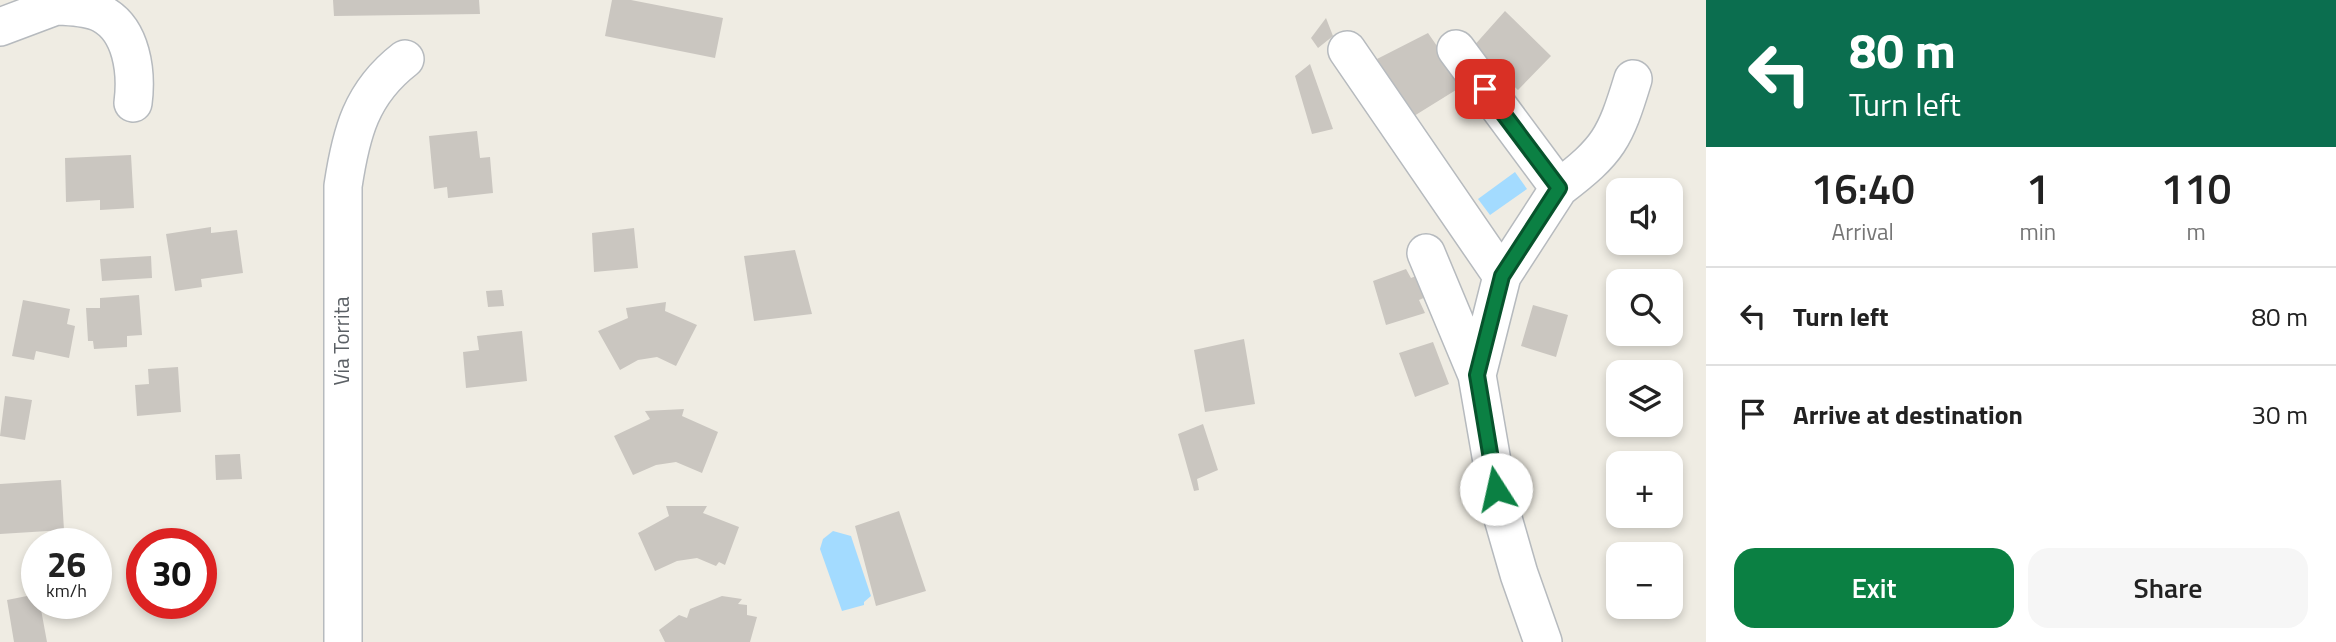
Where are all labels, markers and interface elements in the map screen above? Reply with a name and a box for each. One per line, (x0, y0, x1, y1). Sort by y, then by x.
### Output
text: 80 m (1849, 12, 1956, 87)
icon: left (1734, 28, 1825, 119)
pin (1455, 59, 1515, 119)
icon: arrive (1466, 70, 1504, 108)
text: Turn left (1849, 80, 1961, 128)
text: 16:40 (1811, 156, 1915, 220)
text: 1 (2026, 156, 2050, 220)
text: 110 (2161, 156, 2231, 220)
map controls (1606, 178, 1683, 619)
button: sound (1606, 178, 1683, 255)
text: Arrival (1832, 214, 1894, 249)
text: min (2019, 214, 2056, 249)
text: m (2186, 214, 2206, 249)
button: search (1606, 269, 1683, 346)
street label: Via Torrita (325, 296, 357, 386)
icon: left (1734, 297, 1772, 335)
text: Turn left (1793, 297, 1888, 336)
text: 80 m (2251, 297, 2308, 336)
button: layers (1606, 360, 1683, 437)
icon: arrive (1734, 395, 1772, 433)
text: Arrive at destination (1793, 395, 2023, 434)
text: 30 m (2251, 395, 2308, 434)
button: + (1606, 451, 1683, 528)
position arrow (1459, 452, 1533, 526)
speed limit sign: 30 (126, 528, 217, 619)
text: 26 (47, 537, 86, 591)
button: − (1606, 542, 1683, 619)
button: Exit (1734, 548, 2014, 628)
button: Share (2028, 548, 2308, 628)
text: km/h (46, 577, 87, 604)

